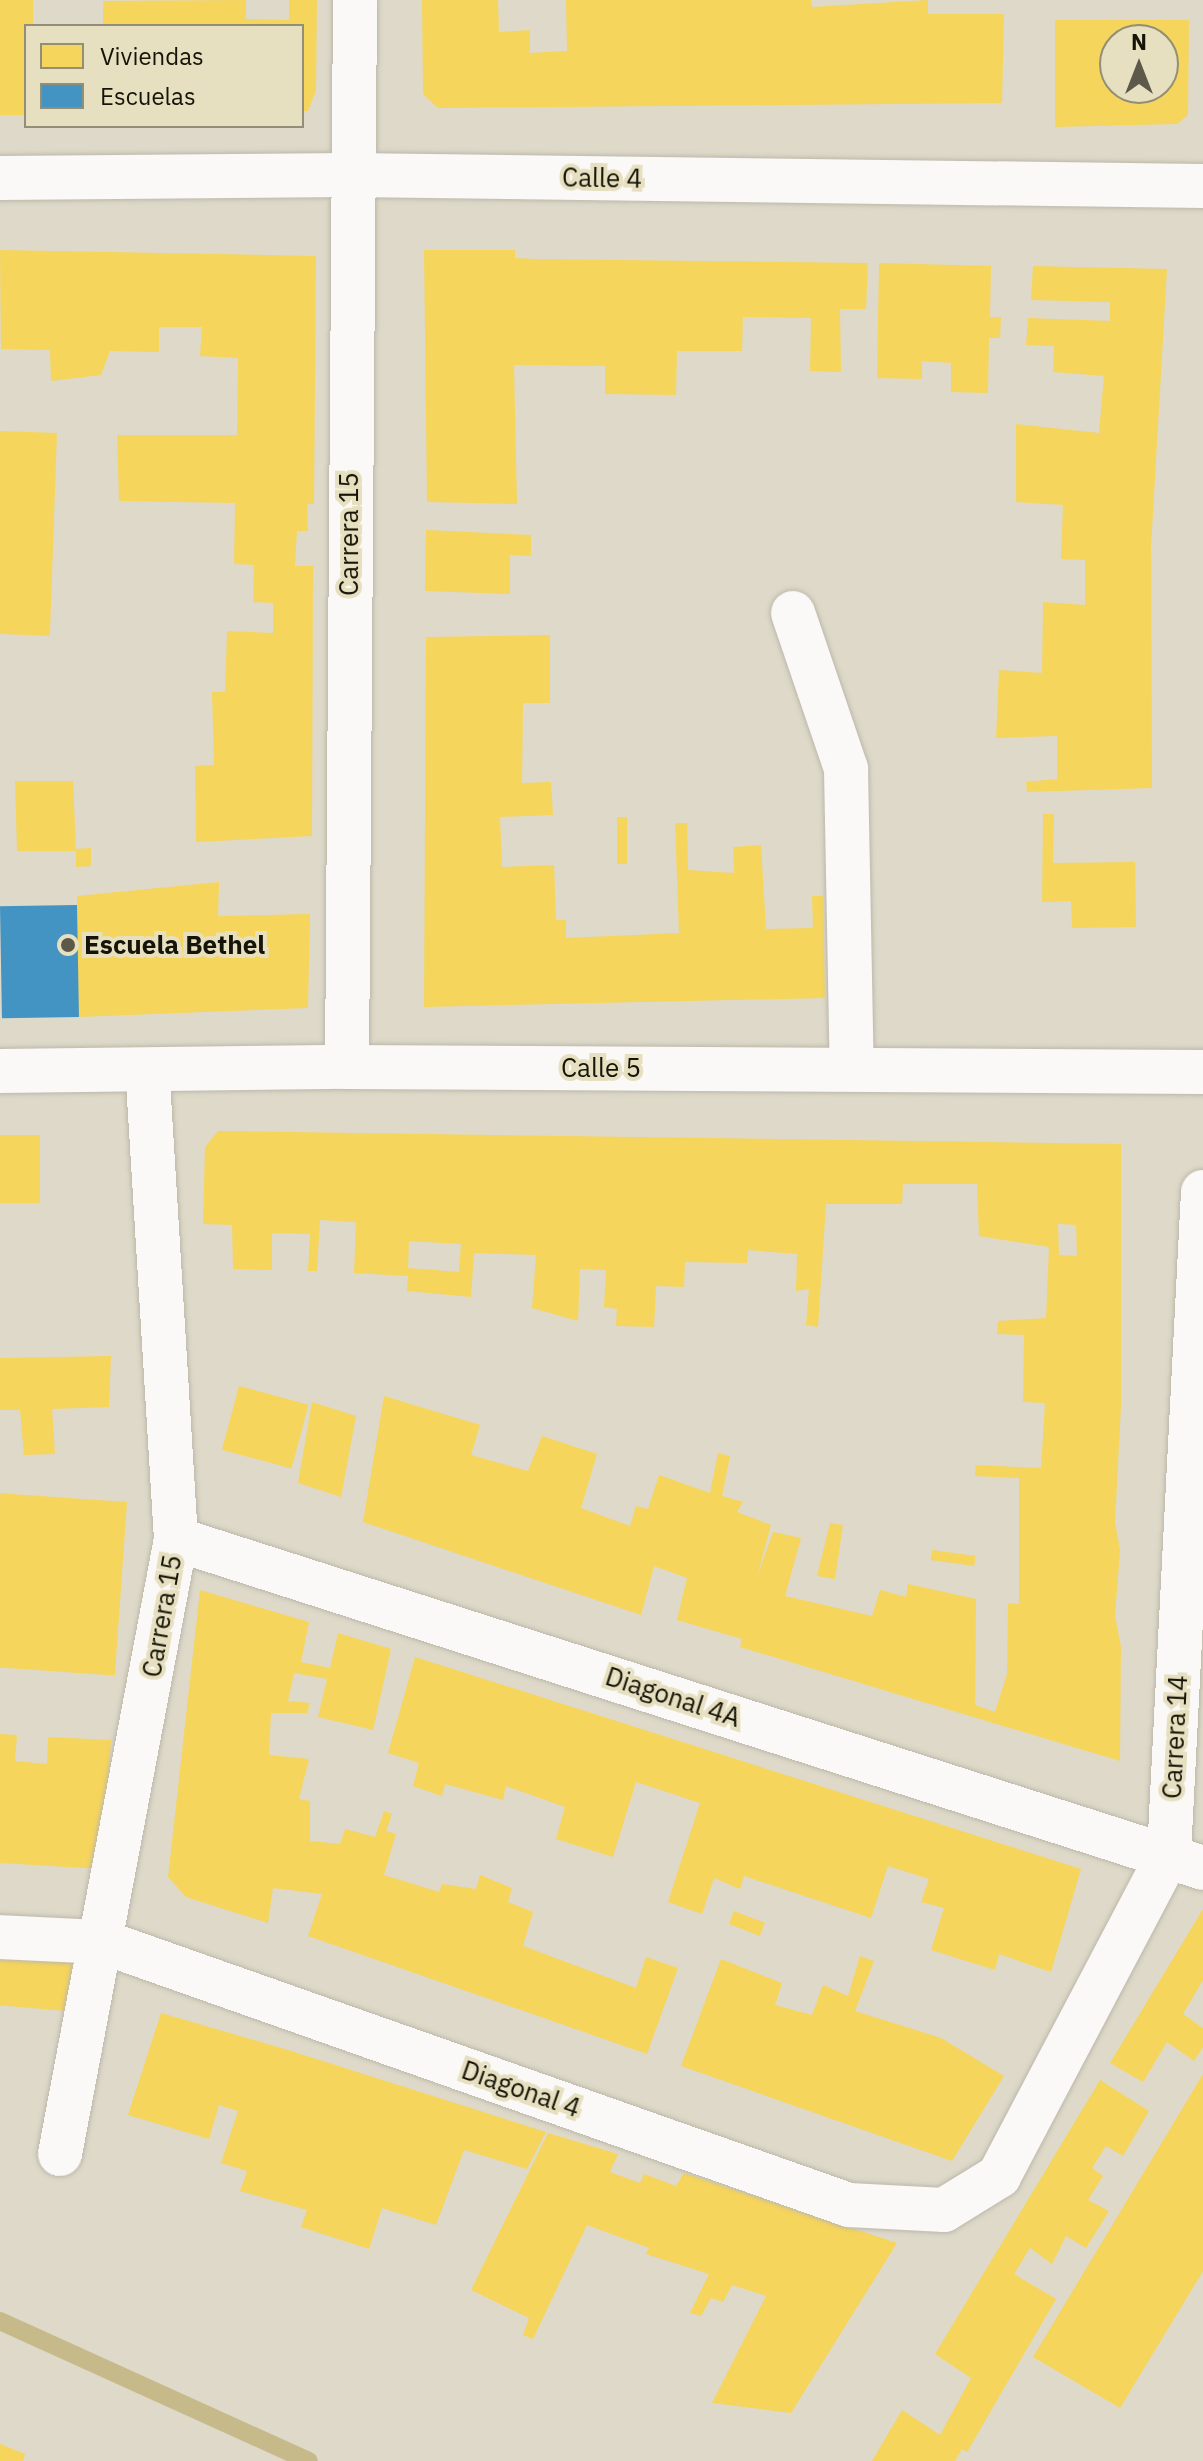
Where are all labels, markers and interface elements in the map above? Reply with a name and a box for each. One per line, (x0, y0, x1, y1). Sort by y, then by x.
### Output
legend (24, 24, 304, 128)
north arrow (1099, 24, 1179, 104)
text: N (1131, 27, 1147, 56)
text: Viviendas (100, 40, 204, 72)
text: Escuelas (100, 80, 196, 112)
street label: Calle 4 (562, 162, 642, 194)
street label: Carrera 15 (333, 472, 365, 596)
place label: Escuela Bethel (84, 929, 265, 961)
marker: Escuela Bethel (59, 936, 77, 954)
street label: Calle 5 (561, 1052, 641, 1084)
street label: Carrera 15 (136, 1552, 188, 1680)
street label: Diagonal 4A (602, 1661, 744, 1733)
street label: Carrera 14 (1156, 1674, 1194, 1800)
street label: Diagonal 4 (458, 2054, 584, 2124)

